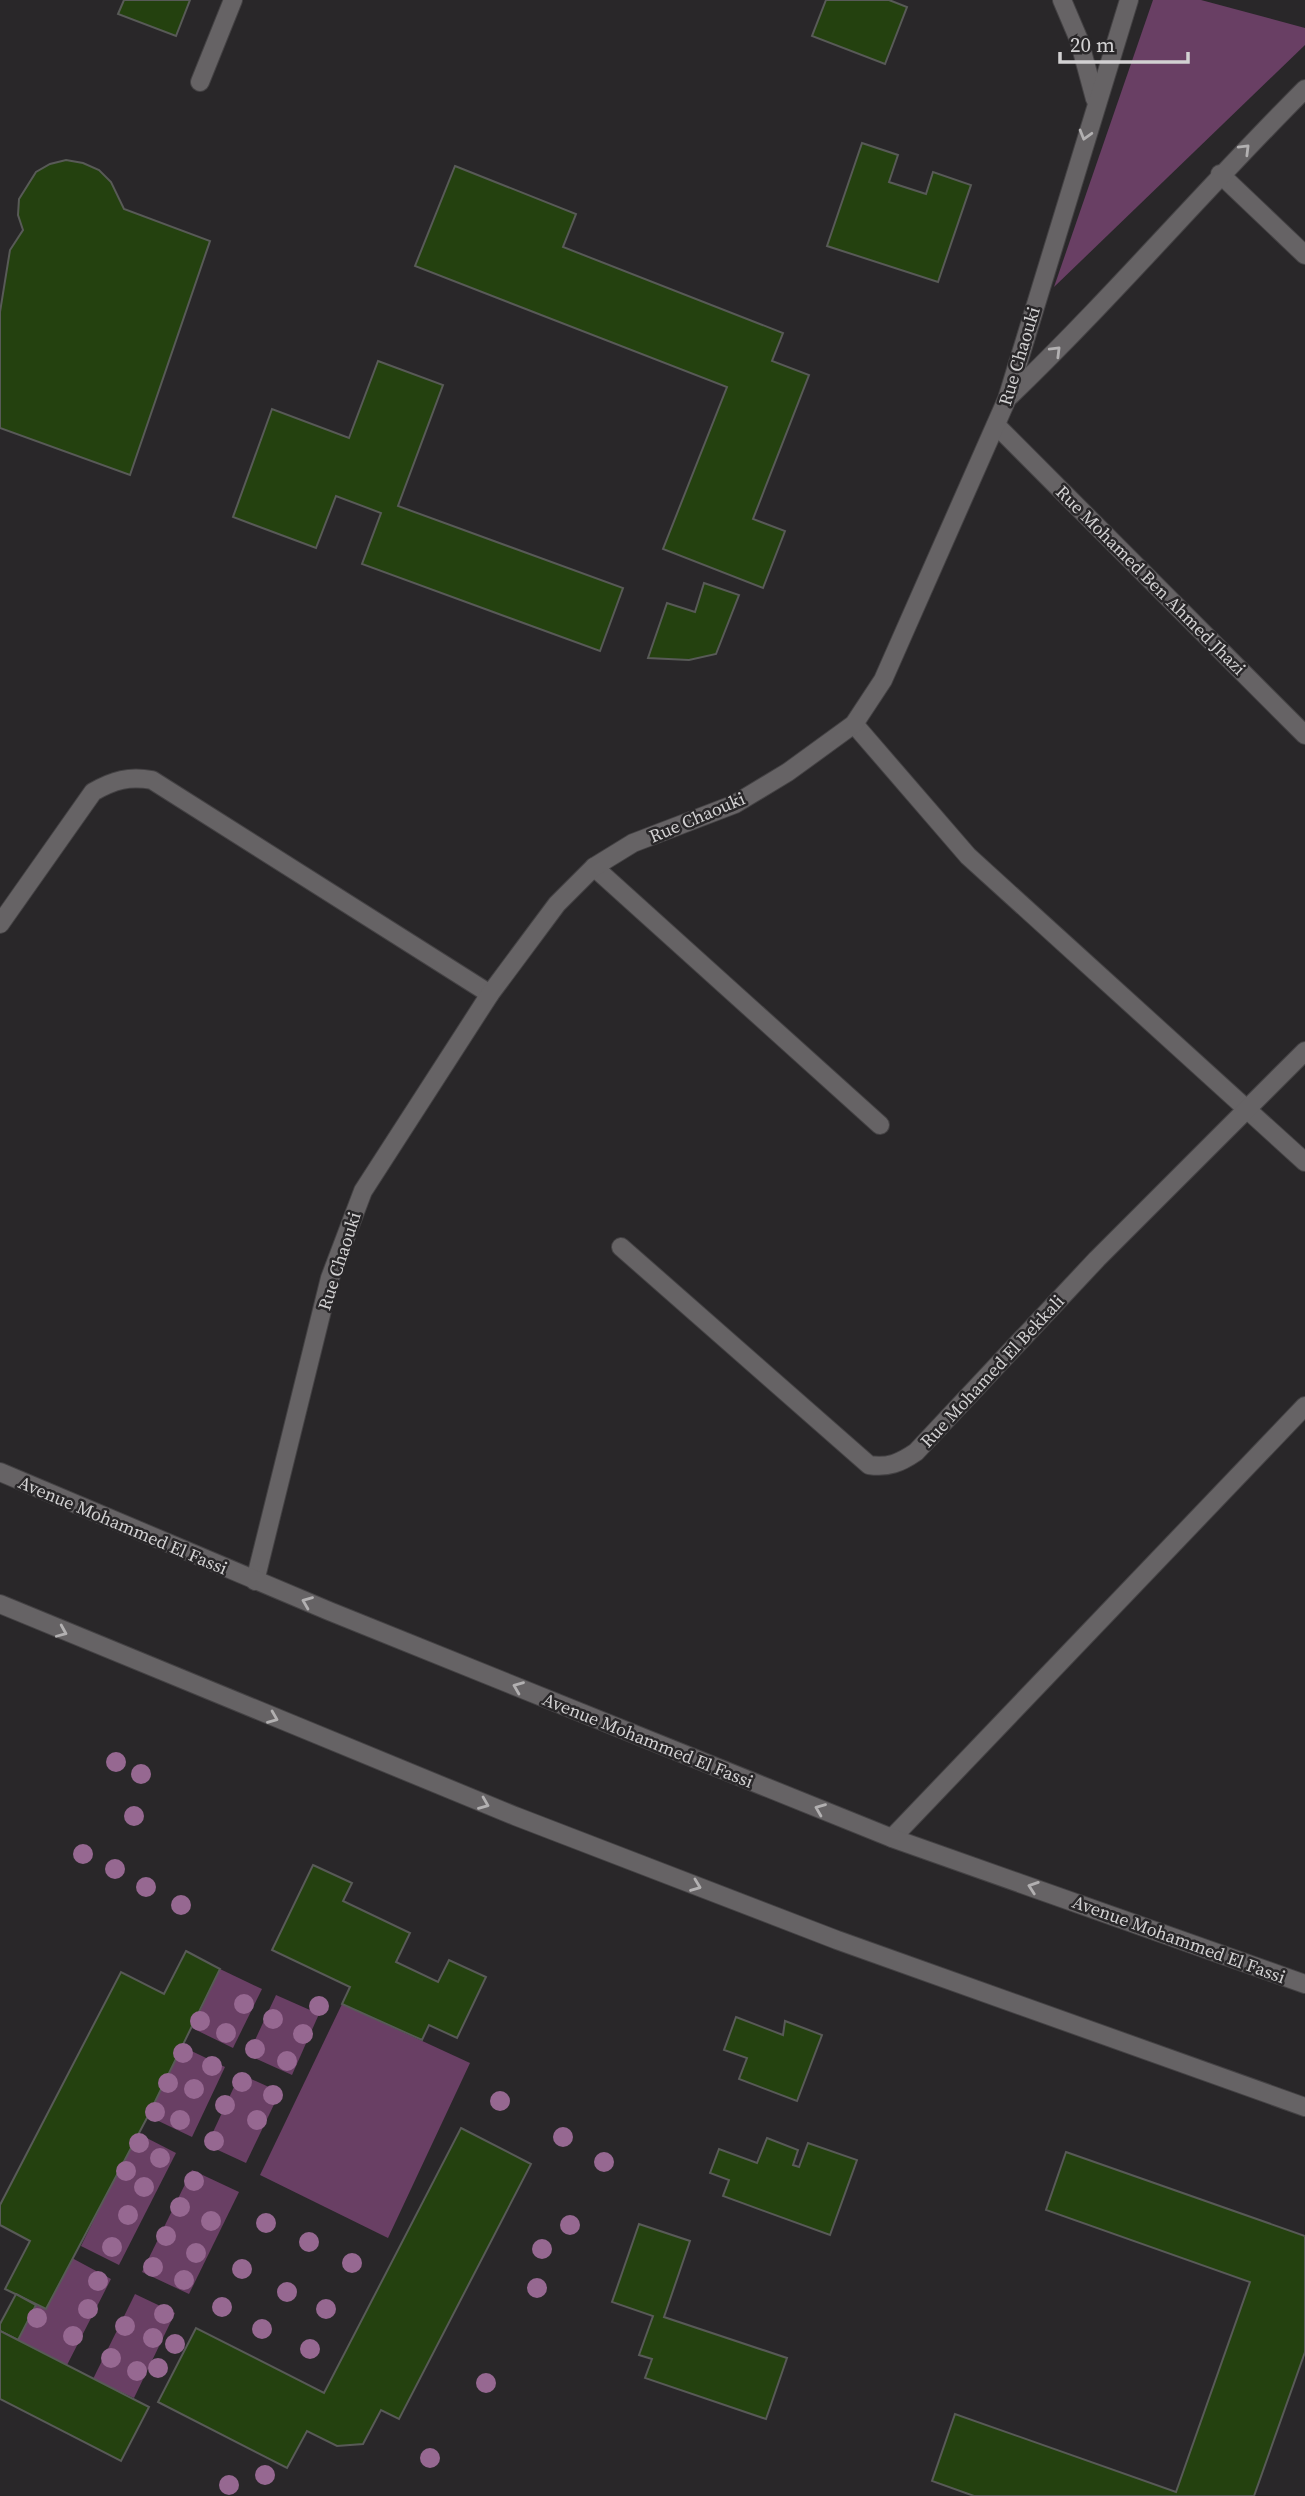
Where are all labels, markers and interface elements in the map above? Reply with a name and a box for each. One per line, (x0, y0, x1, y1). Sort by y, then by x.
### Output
scale bar (1060, 21, 1188, 65)
text: 20 m (1070, 30, 1115, 59)
one-way arrow (1079, 129, 1094, 141)
one-way arrow (1237, 145, 1249, 157)
street label: Rue Chaouki (992, 304, 1046, 408)
one-way arrow (1048, 347, 1061, 360)
street label: Rue Mohamed Ben Ahmed Jhazi (1051, 480, 1251, 680)
street label: Rue Chaouki (645, 786, 749, 848)
street label: Rue Chaouki (311, 1209, 367, 1313)
street label: Rue Mohamed El Bekkali (914, 1289, 1070, 1453)
street label: Avenue Mohammed El Fassi (15, 1470, 231, 1580)
one-way arrow (301, 1596, 314, 1610)
one-way arrow (55, 1624, 68, 1638)
one-way arrow (512, 1681, 525, 1695)
street label: Avenue Mohammed El Fassi (539, 1686, 757, 1794)
one-way arrow (266, 1710, 278, 1724)
one-way arrow (477, 1795, 489, 1809)
one-way arrow (814, 1803, 826, 1817)
one-way arrow (689, 1877, 701, 1891)
one-way arrow (1028, 1881, 1040, 1895)
street label: Avenue Mohammed El Fassi (1069, 1889, 1289, 1989)

